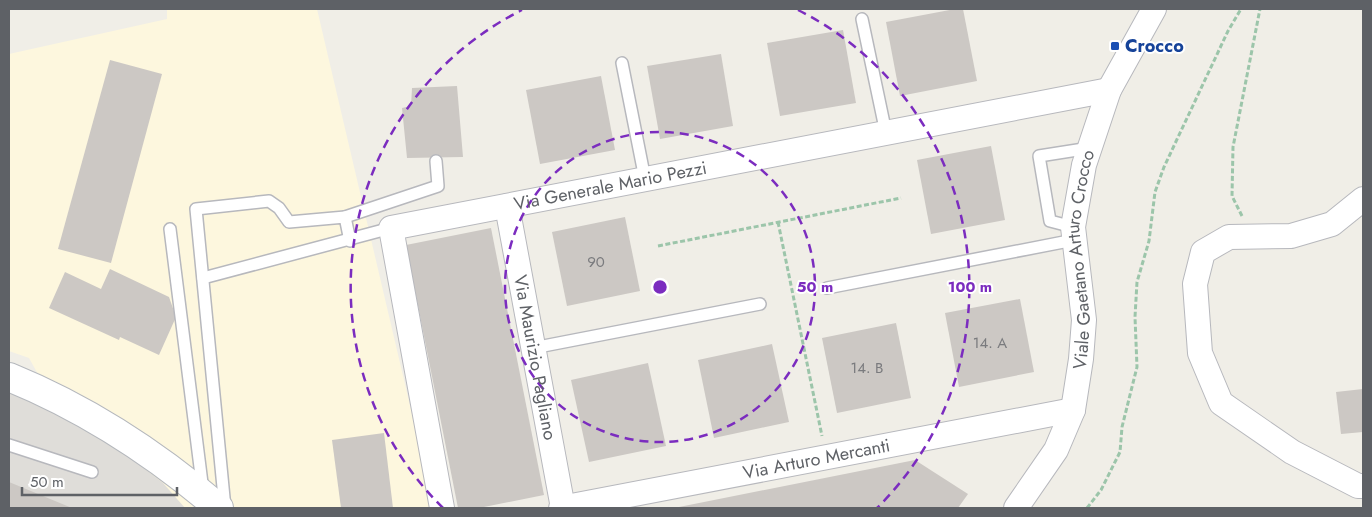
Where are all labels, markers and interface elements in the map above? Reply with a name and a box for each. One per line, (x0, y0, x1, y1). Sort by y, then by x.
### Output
place label: Crocco (1125, 33, 1184, 59)
marker: Crocco (1109, 40, 1121, 52)
street label: Viale Gaetano Arturo Crocco (1060, 146, 1101, 371)
street label: Via Generale Mario Pezzi (512, 155, 709, 217)
house number: 90 (587, 251, 605, 273)
street label: Via Maurizio Pagliano (507, 273, 563, 442)
text: 50 m (797, 276, 833, 298)
text: 100 m (948, 276, 992, 298)
centre of rings (651, 278, 669, 296)
house number: 14. A (973, 332, 1007, 354)
house number: 14. B (851, 357, 883, 379)
street label: Via Arturo Mercanti (741, 432, 892, 486)
scale bar (22, 464, 178, 496)
text: 50 m (30, 471, 64, 493)

